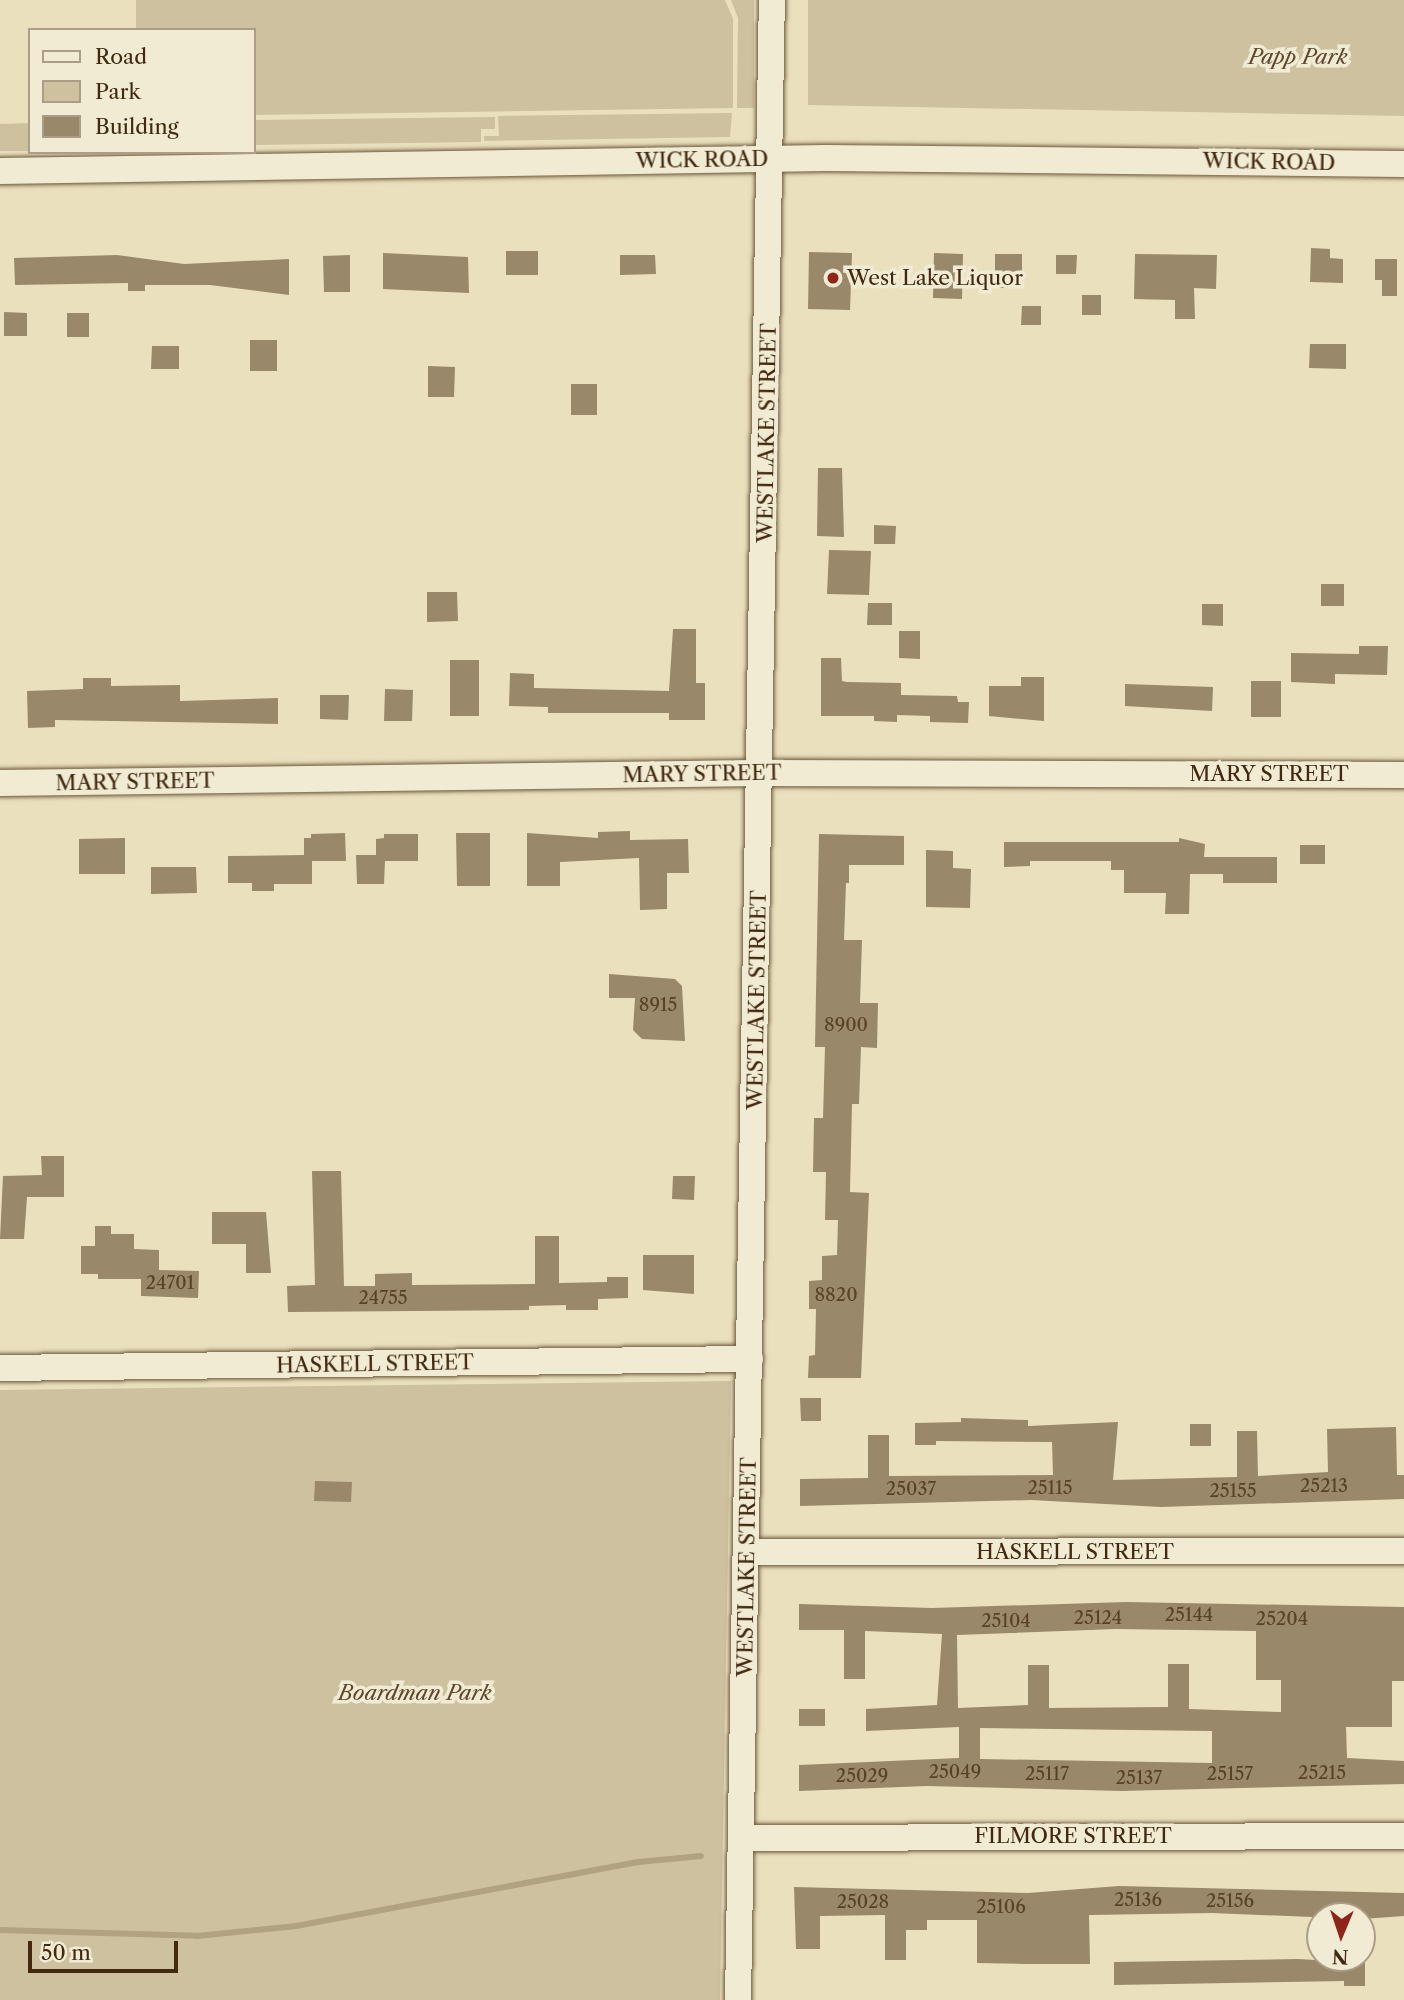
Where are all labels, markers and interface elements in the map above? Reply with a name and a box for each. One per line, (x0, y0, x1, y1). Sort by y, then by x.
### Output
legend (28, 28, 256, 154)
text: Road (95, 44, 147, 69)
park label: Papp Park (1248, 44, 1348, 70)
text: Park (95, 79, 141, 104)
text: Building (95, 114, 179, 139)
street label: WICK ROAD (635, 146, 769, 174)
street label: WICK ROAD (1202, 148, 1336, 176)
place label: West Lake Liquor (847, 265, 1023, 291)
marker: West Lake Liquor (825, 270, 841, 286)
street label: WESTLAKE STREET (752, 323, 782, 543)
street label: MARY STREET (622, 760, 782, 788)
street label: MARY STREET (1189, 761, 1349, 787)
street label: MARY STREET (55, 768, 215, 796)
street label: WESTLAKE STREET (742, 890, 772, 1110)
house number: 8915 (639, 994, 677, 1016)
house number: 8900 (824, 1014, 868, 1036)
house number: 24701 (146, 1272, 194, 1294)
house number: 8820 (814, 1284, 858, 1306)
house number: 24755 (358, 1287, 408, 1309)
street label: HASKELL STREET (276, 1350, 474, 1378)
street label: WESTLAKE STREET (732, 1457, 762, 1677)
house number: 25213 (1300, 1475, 1348, 1497)
house number: 25115 (1027, 1477, 1073, 1499)
house number: 25037 (886, 1478, 936, 1500)
house number: 25155 (1209, 1480, 1257, 1502)
street label: HASKELL STREET (976, 1539, 1174, 1565)
house number: 25144 (1165, 1604, 1213, 1626)
house number: 25124 (1074, 1607, 1122, 1629)
house number: 25204 (1256, 1608, 1308, 1630)
house number: 25104 (981, 1610, 1031, 1632)
park label: Boardman Park (338, 1680, 492, 1706)
house number: 25049 (929, 1761, 981, 1783)
house number: 25215 (1298, 1762, 1346, 1784)
house number: 25117 (1025, 1763, 1069, 1785)
house number: 25157 (1207, 1763, 1253, 1785)
house number: 25029 (836, 1765, 888, 1787)
house number: 25137 (1116, 1767, 1162, 1789)
street label: FILMORE STREET (974, 1823, 1172, 1849)
house number: 25136 (1114, 1889, 1162, 1911)
house number: 25156 (1206, 1890, 1254, 1912)
house number: 25028 (837, 1891, 889, 1913)
house number: 25106 (976, 1896, 1026, 1918)
north arrow (1306, 1902, 1376, 1972)
scale bar (32, 1926, 182, 1970)
text: 50 m (41, 1940, 91, 1965)
text: N (1332, 1945, 1349, 1968)

